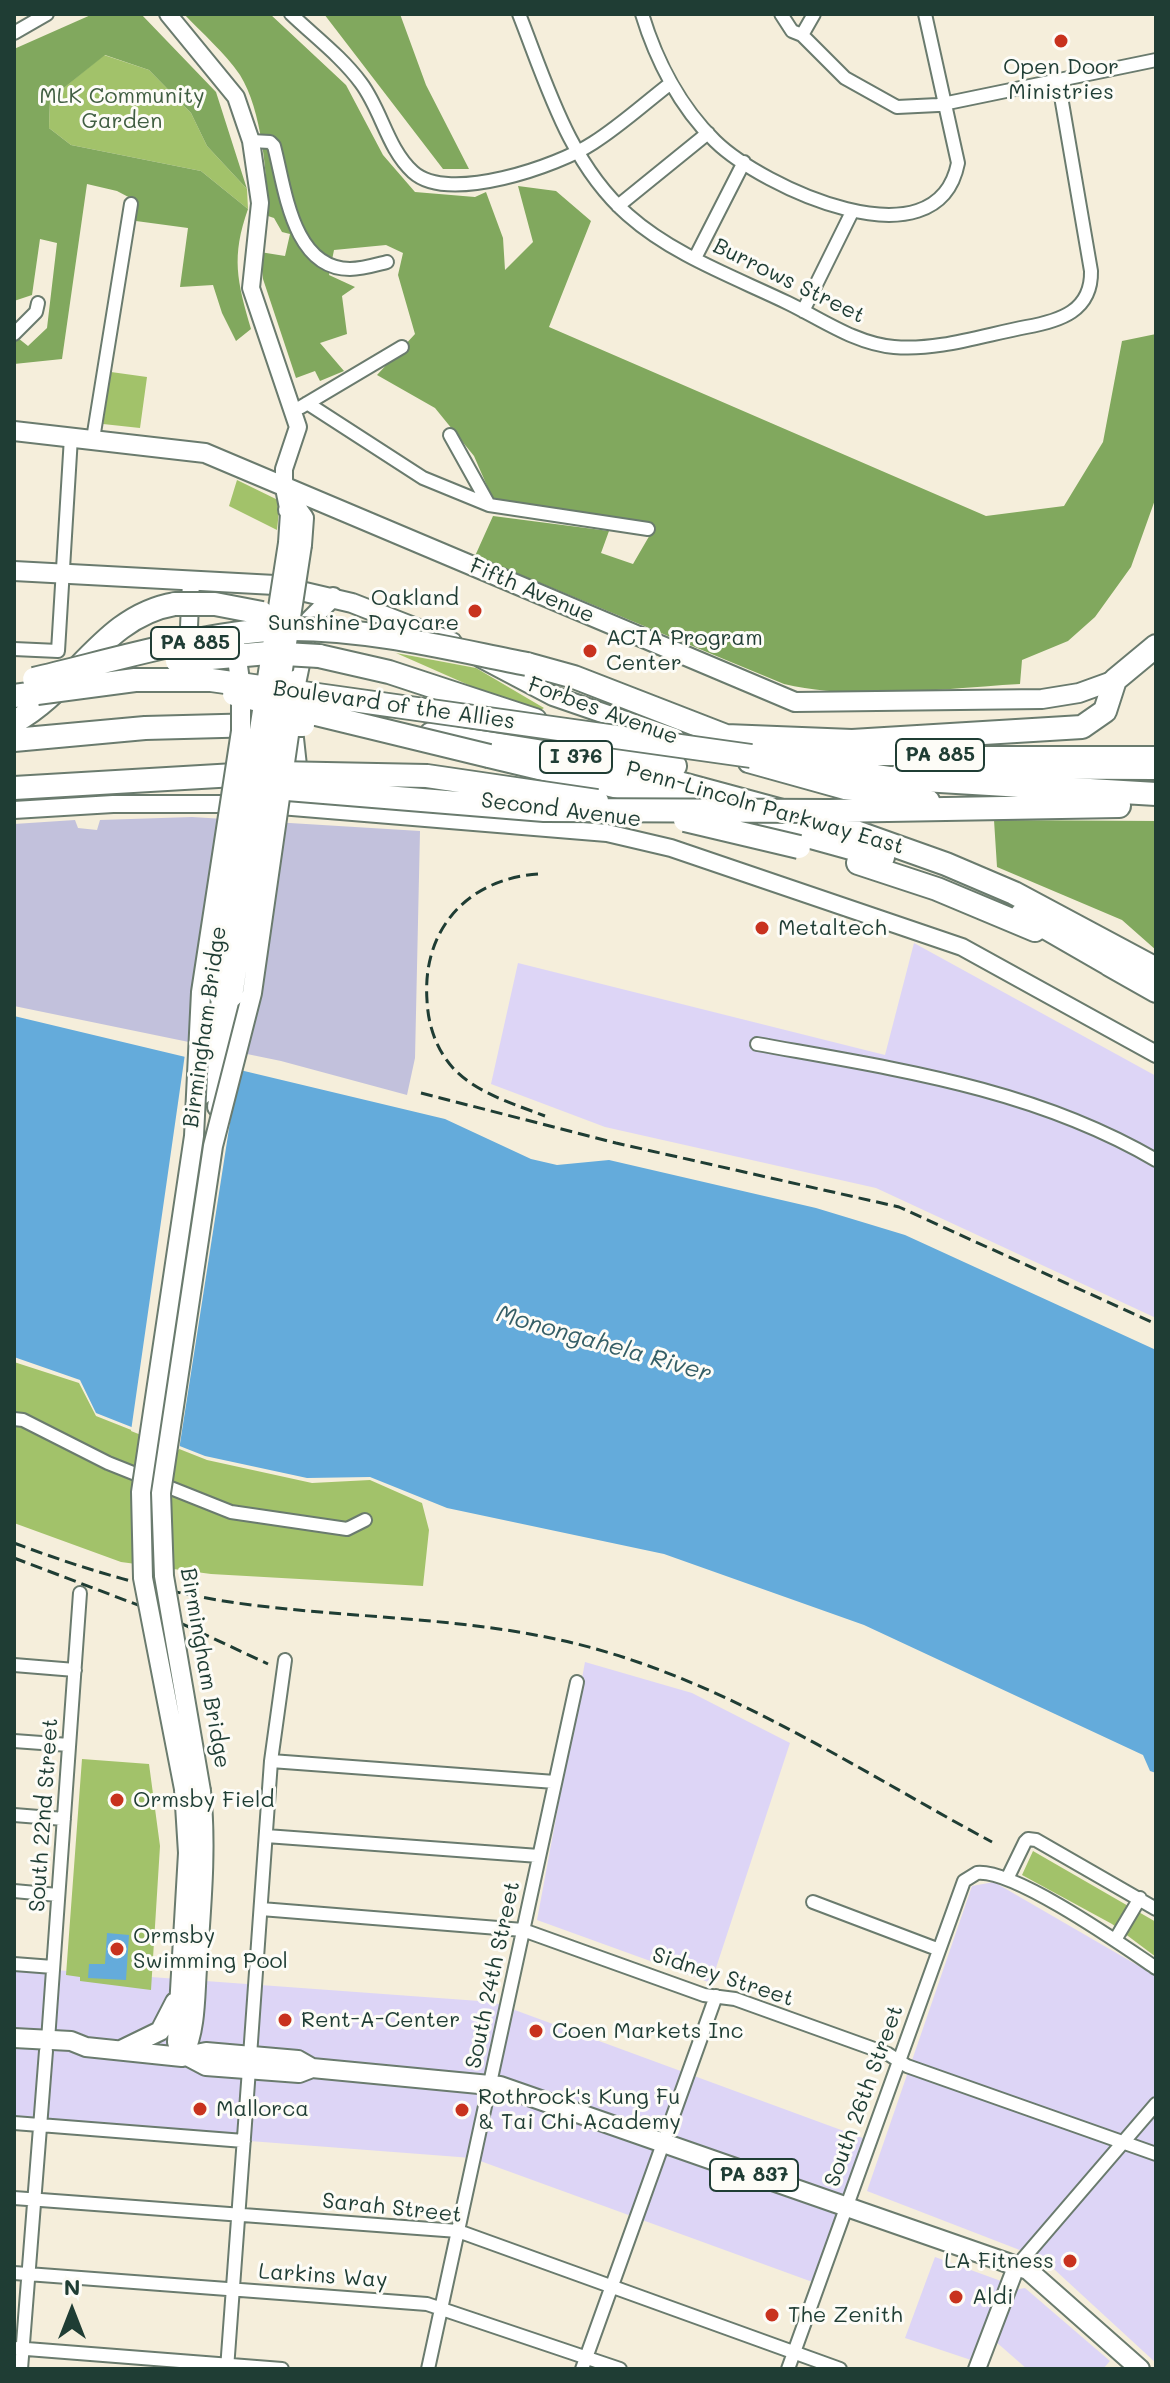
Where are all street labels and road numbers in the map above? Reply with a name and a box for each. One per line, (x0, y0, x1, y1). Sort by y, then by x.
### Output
street label: Burrows Street (709, 233, 869, 329)
street label: Fifth Avenue (466, 553, 598, 629)
road number: PA 885 (151, 627, 239, 659)
street label: Forbes Avenue (524, 672, 682, 750)
street label: Boulevard of the Allies (271, 675, 517, 735)
road number: PA 885 (896, 739, 984, 771)
road number: I 376 (540, 741, 612, 773)
street label: Penn-Lincoln Parkway East (623, 756, 907, 860)
street label: Second Avenue (479, 787, 643, 833)
street label: Birmingham Bridge (178, 925, 232, 1129)
street label: Birmingham Bridge (174, 1566, 236, 1770)
street label: South 22nd Street (24, 1717, 64, 1913)
street label: South 24th Street (460, 1879, 526, 2071)
street label: Sidney Street (649, 1942, 797, 2012)
street label: South 26th Street (819, 2002, 909, 2190)
road number: PA 837 (710, 2159, 798, 2191)
street label: Sarah Street (321, 2188, 463, 2228)
street label: Larkins Way (258, 2258, 388, 2294)

